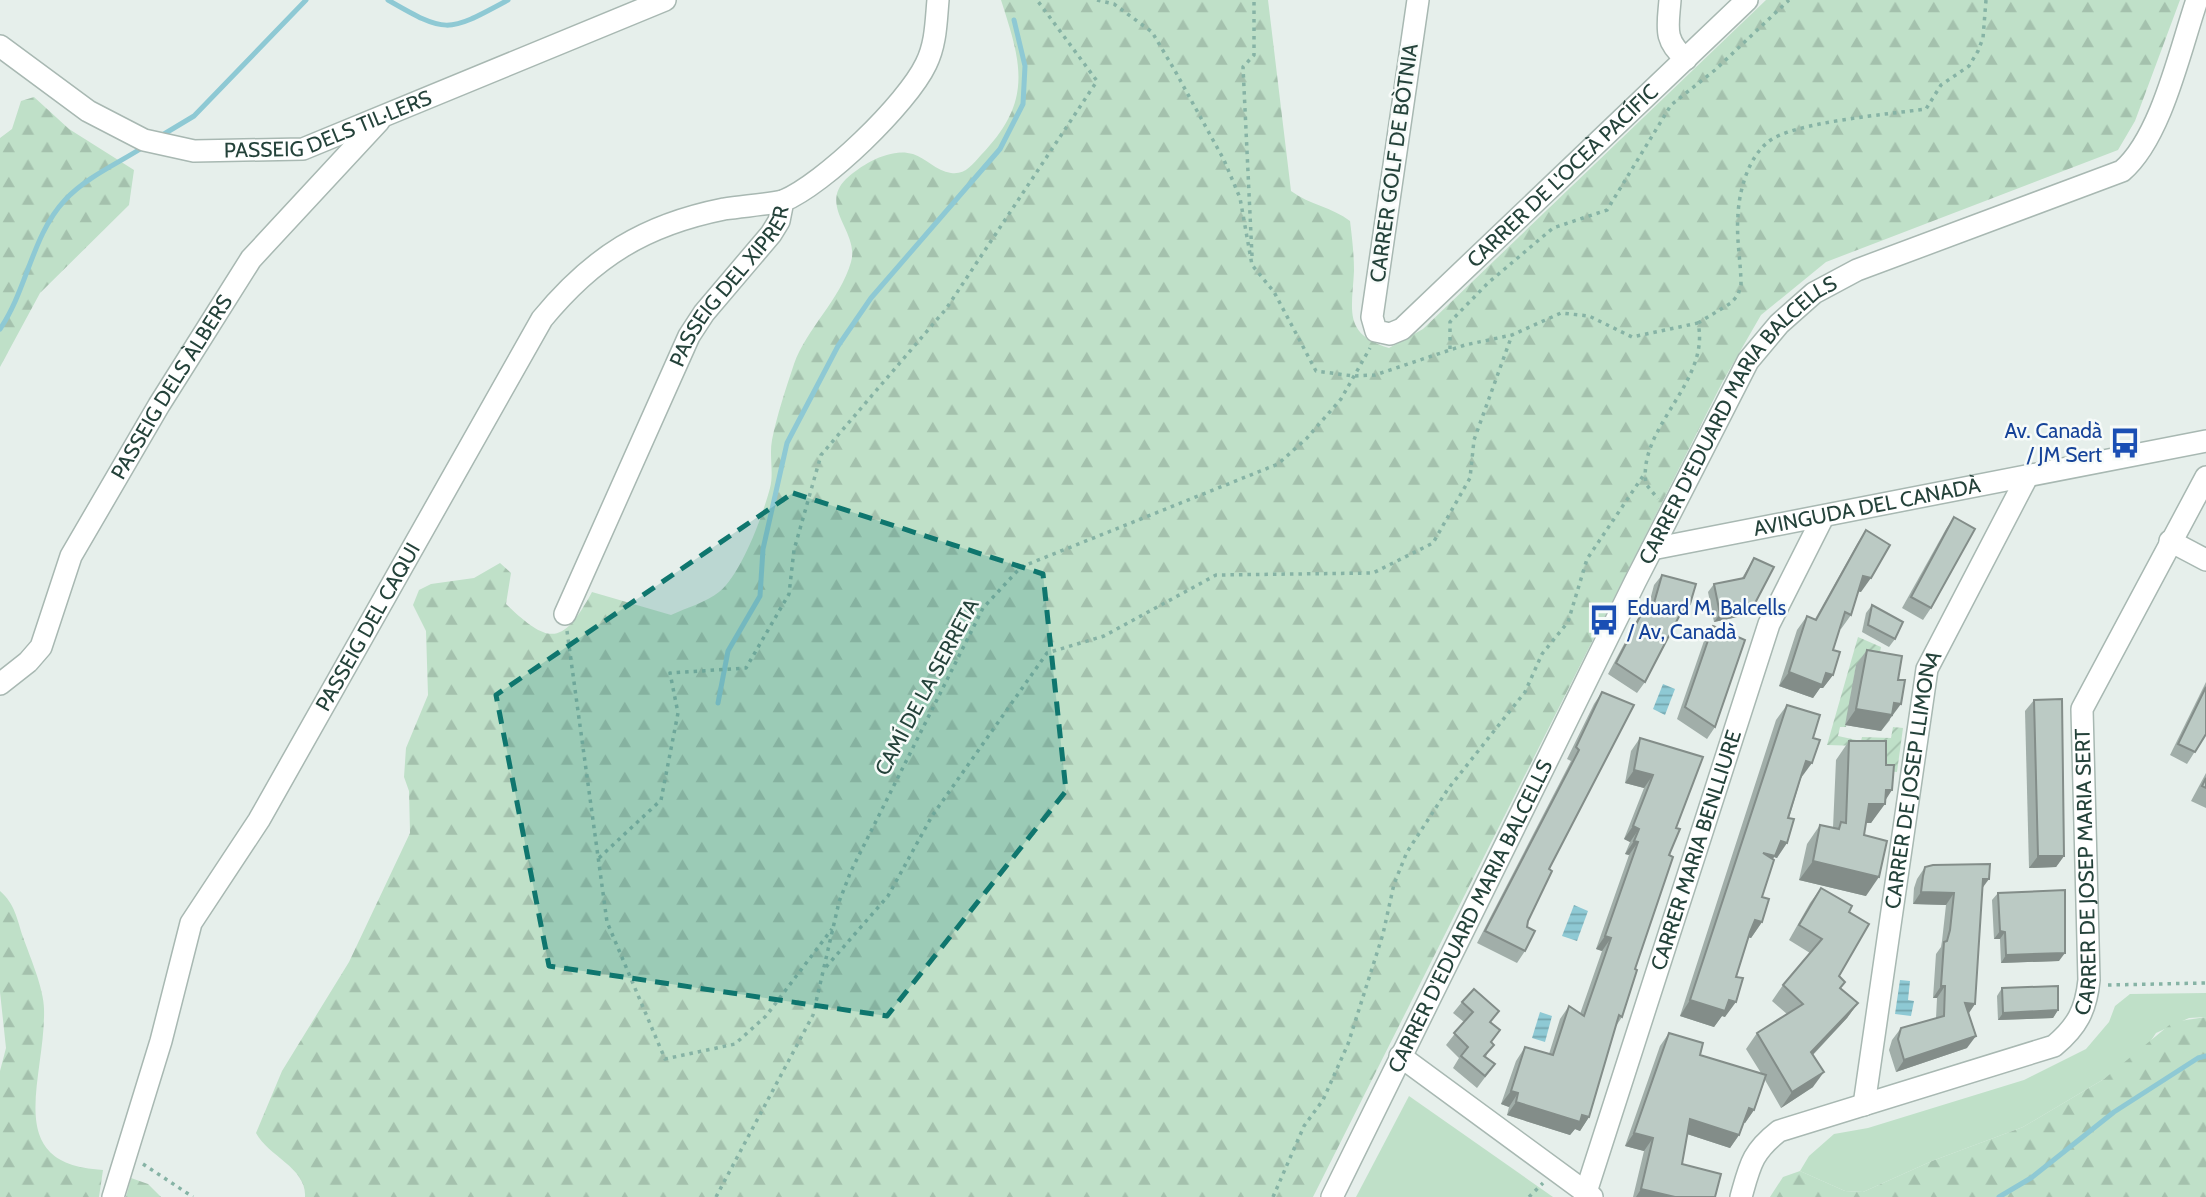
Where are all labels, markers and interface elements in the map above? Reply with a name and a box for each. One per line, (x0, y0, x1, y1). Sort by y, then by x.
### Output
street label: CARRER GOLF DE BÒTNIA (1364, 42, 1423, 284)
street label: CARRER DE L'OCEÀ PACÍFIC (1462, 79, 1663, 272)
street label: PASSEIG DELS TIL·LERS (224, 85, 435, 162)
street label: PASSEIG DEL XIPRER (664, 203, 794, 370)
street label: CARRER D'EDUARD MARIA BALCELLS (1633, 270, 1841, 568)
street label: PASSEIG DELS ÀLBERS (106, 290, 237, 483)
place label: Av. Canadà / JM Sert (2004, 418, 2102, 467)
bus stop icon: Av. Canadà / JM Sert (2108, 426, 2142, 460)
street label: AVINGUDA DEL CANADÀ (1751, 472, 1983, 541)
street label: PASSEIG DEL CAQUI (310, 538, 425, 715)
street label: CAMÍ DE LA SERRETA (869, 594, 984, 779)
place label: Eduard M. Balcells / Av, Canadà (1626, 595, 1786, 644)
bus stop icon: Eduard M. Balcells / Av, Canadà (1587, 603, 1621, 637)
street label: CARRER DE JOSEP LLIMONA (1880, 646, 1947, 910)
street label: CARRER MARIA BENLLIURE (1645, 727, 1746, 973)
street label: CARRER DE JOSEP MARIA SERT (2068, 728, 2101, 1019)
street label: CARRER D'EDUARD MARIA BALCELLS (1382, 755, 1557, 1077)

